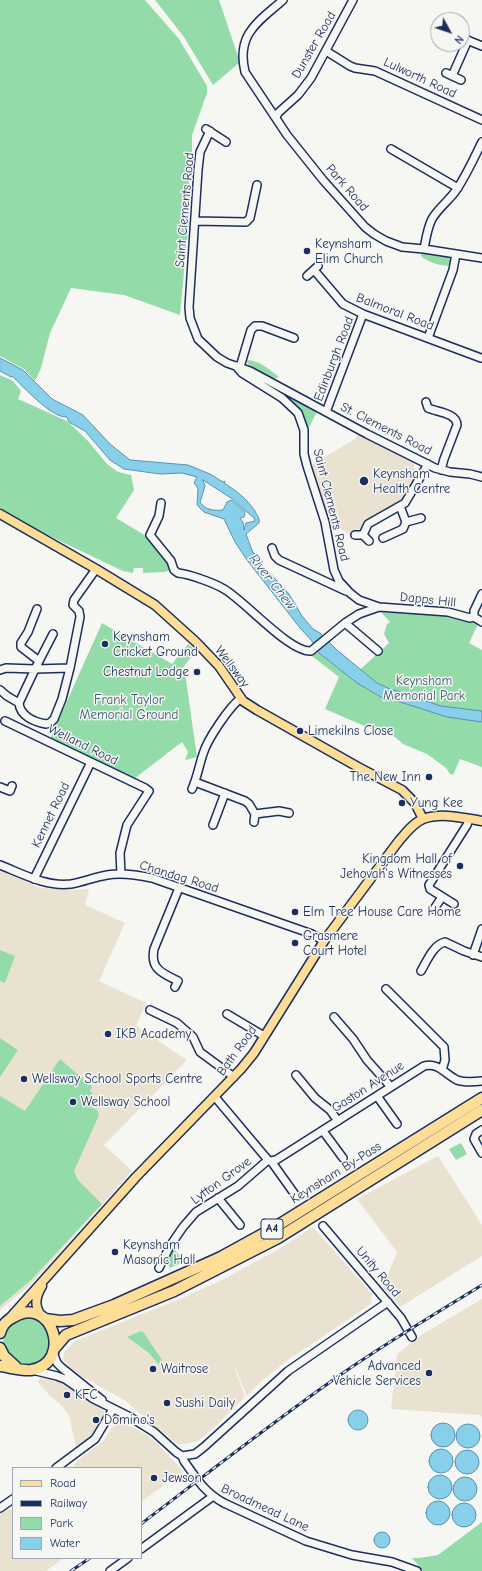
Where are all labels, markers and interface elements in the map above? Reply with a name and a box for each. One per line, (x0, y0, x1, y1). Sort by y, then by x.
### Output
street label: Dunster Road (289, 9, 339, 81)
north arrow (430, 12, 470, 52)
text: N (452, 32, 466, 46)
street label: Lulworth Road (381, 54, 459, 102)
street label: Saint Clements Road (172, 152, 198, 268)
street label: Park Road (322, 161, 372, 215)
place label: Keynsham Elim Church (315, 236, 383, 267)
marker: Keynsham Elim Church (302, 246, 312, 256)
street label: Balmoral Road (354, 290, 436, 334)
street label: Edinburgh Road (311, 314, 357, 404)
street label: St. Clements Road (338, 399, 434, 459)
street label: Saint Clements Road (309, 447, 353, 563)
place label: Keynsham Health Centre (373, 466, 450, 497)
marker: Keynsham Health Centre (358, 475, 370, 487)
water label: River Chew (245, 551, 299, 613)
street label: Dapps Hill (399, 589, 457, 611)
place label: Keynsham Cricket Ground (113, 629, 198, 660)
marker: Keynsham Cricket Ground (100, 639, 110, 649)
street label: Wellsway (211, 643, 253, 691)
place label: Chestnut Lodge (103, 664, 189, 680)
marker: Chestnut Lodge (192, 667, 202, 677)
park label: Keynsham Memorial Park (383, 673, 465, 704)
park label: Frank Taylor Memorial Ground (80, 692, 178, 723)
street label: Welland Road (46, 721, 120, 769)
place label: Limekilns Close (308, 723, 393, 739)
marker: Limekilns Close (295, 726, 305, 736)
place label: The New Inn (350, 769, 421, 785)
marker: The New Inn (424, 772, 434, 782)
street label: Kennet Road (28, 780, 74, 850)
place label: Yung Kee (410, 795, 463, 811)
marker: Yung Kee (397, 798, 407, 808)
place label: Kingdom Hall of Jehovah's Witnesses (340, 851, 452, 882)
street label: Chandag Road (138, 858, 220, 896)
marker: Kingdom Hall of Jehovah's Witnesses (455, 861, 465, 871)
place label: Elm Tree House Care Home (303, 904, 461, 920)
marker: Elm Tree House Care Home (290, 907, 300, 917)
place label: Grasmere Court Hotel (303, 928, 367, 959)
marker: Grasmere Court Hotel (290, 938, 300, 948)
street label: Bath Road (214, 1023, 260, 1079)
place label: IKB Academy (116, 1026, 191, 1042)
marker: IKB Academy (103, 1029, 113, 1039)
street label: Gaston Avenue (329, 1058, 407, 1116)
place label: Wellsway School Sports Centre (32, 1071, 202, 1087)
marker: Wellsway School Sports Centre (19, 1074, 29, 1084)
place label: Wellsway School (81, 1094, 170, 1110)
marker: Wellsway School (68, 1097, 78, 1107)
street label: Keynsham By-Pass (288, 1139, 384, 1207)
street label: Lytton Grove (188, 1154, 254, 1208)
road number: A4 (261, 1219, 283, 1239)
place label: Keynsham Masonic Hall (123, 1237, 195, 1268)
street label: Unity Road (352, 1244, 404, 1300)
marker: Keynsham Masonic Hall (110, 1247, 120, 1257)
place label: Advanced Vehicle Services (333, 1358, 421, 1389)
place label: Waitrose (161, 1361, 208, 1377)
marker: Waitrose (148, 1364, 158, 1374)
marker: Advanced Vehicle Services (424, 1368, 434, 1378)
place label: KFC (75, 1387, 97, 1403)
marker: KFC (62, 1390, 72, 1400)
place label: Sushi Daily (175, 1395, 235, 1411)
marker: Sushi Daily (162, 1398, 172, 1408)
place label: Domino's (104, 1412, 155, 1428)
marker: Domino's (91, 1415, 101, 1425)
legend (12, 1467, 142, 1559)
place label: Jewson (162, 1470, 202, 1486)
marker: Jewson (149, 1473, 159, 1483)
text: Road (50, 1476, 76, 1490)
street label: Broadmead Lane (218, 1481, 312, 1535)
text: Railway (50, 1496, 87, 1510)
text: Park (50, 1516, 73, 1530)
text: Water (50, 1536, 80, 1550)

